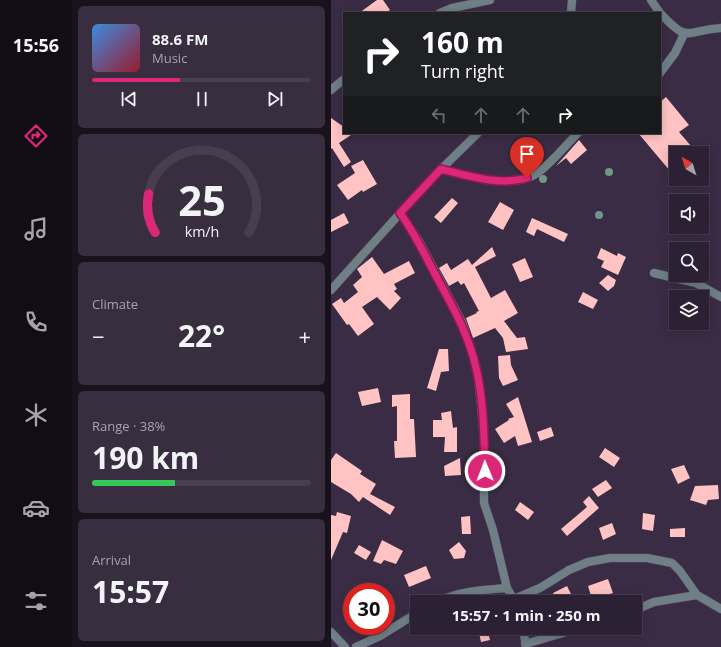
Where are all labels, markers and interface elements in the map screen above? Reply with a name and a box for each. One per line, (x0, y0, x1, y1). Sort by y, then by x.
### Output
text: 160 m (421, 23, 504, 61)
icon: right (355, 28, 407, 80)
text: 88.6 FM (152, 29, 208, 49)
text: 15:56 (13, 33, 59, 57)
text: Music (152, 49, 187, 67)
text: Turn right (421, 59, 504, 83)
icon: previous (118, 88, 140, 110)
icon: pause (191, 88, 213, 110)
icon: next (264, 88, 286, 110)
icon: left (428, 104, 450, 126)
icon: ahead (470, 104, 492, 126)
icon: ahead (512, 104, 534, 126)
icon: right (554, 104, 576, 126)
icon: directions (22, 122, 50, 150)
pin (510, 137, 544, 178)
icon: arrive (516, 143, 538, 165)
north arrow (669, 146, 709, 186)
map controls (669, 146, 709, 330)
text: 25 (178, 172, 225, 228)
button: sound (669, 194, 709, 234)
icon: music (22, 215, 50, 243)
text: km/h (184, 222, 219, 241)
button: search (669, 242, 709, 282)
button: layers (669, 290, 709, 330)
text: Climate (92, 295, 138, 313)
icon: phone (22, 308, 50, 336)
text: 22° (178, 315, 225, 356)
text: − (92, 321, 105, 351)
text: + (298, 321, 311, 351)
icon: climate (22, 401, 50, 429)
text: Range · 38% (92, 417, 165, 435)
text: 190 km (92, 437, 199, 478)
position arrow (464, 450, 506, 492)
icon: car (22, 494, 50, 522)
text: Arrival (92, 551, 131, 569)
text: 15:57 (92, 571, 169, 612)
speed limit sign: 30 (343, 583, 395, 635)
icon: filters (22, 587, 50, 615)
text: 15:57 · 1 min · 250 m (452, 605, 600, 625)

